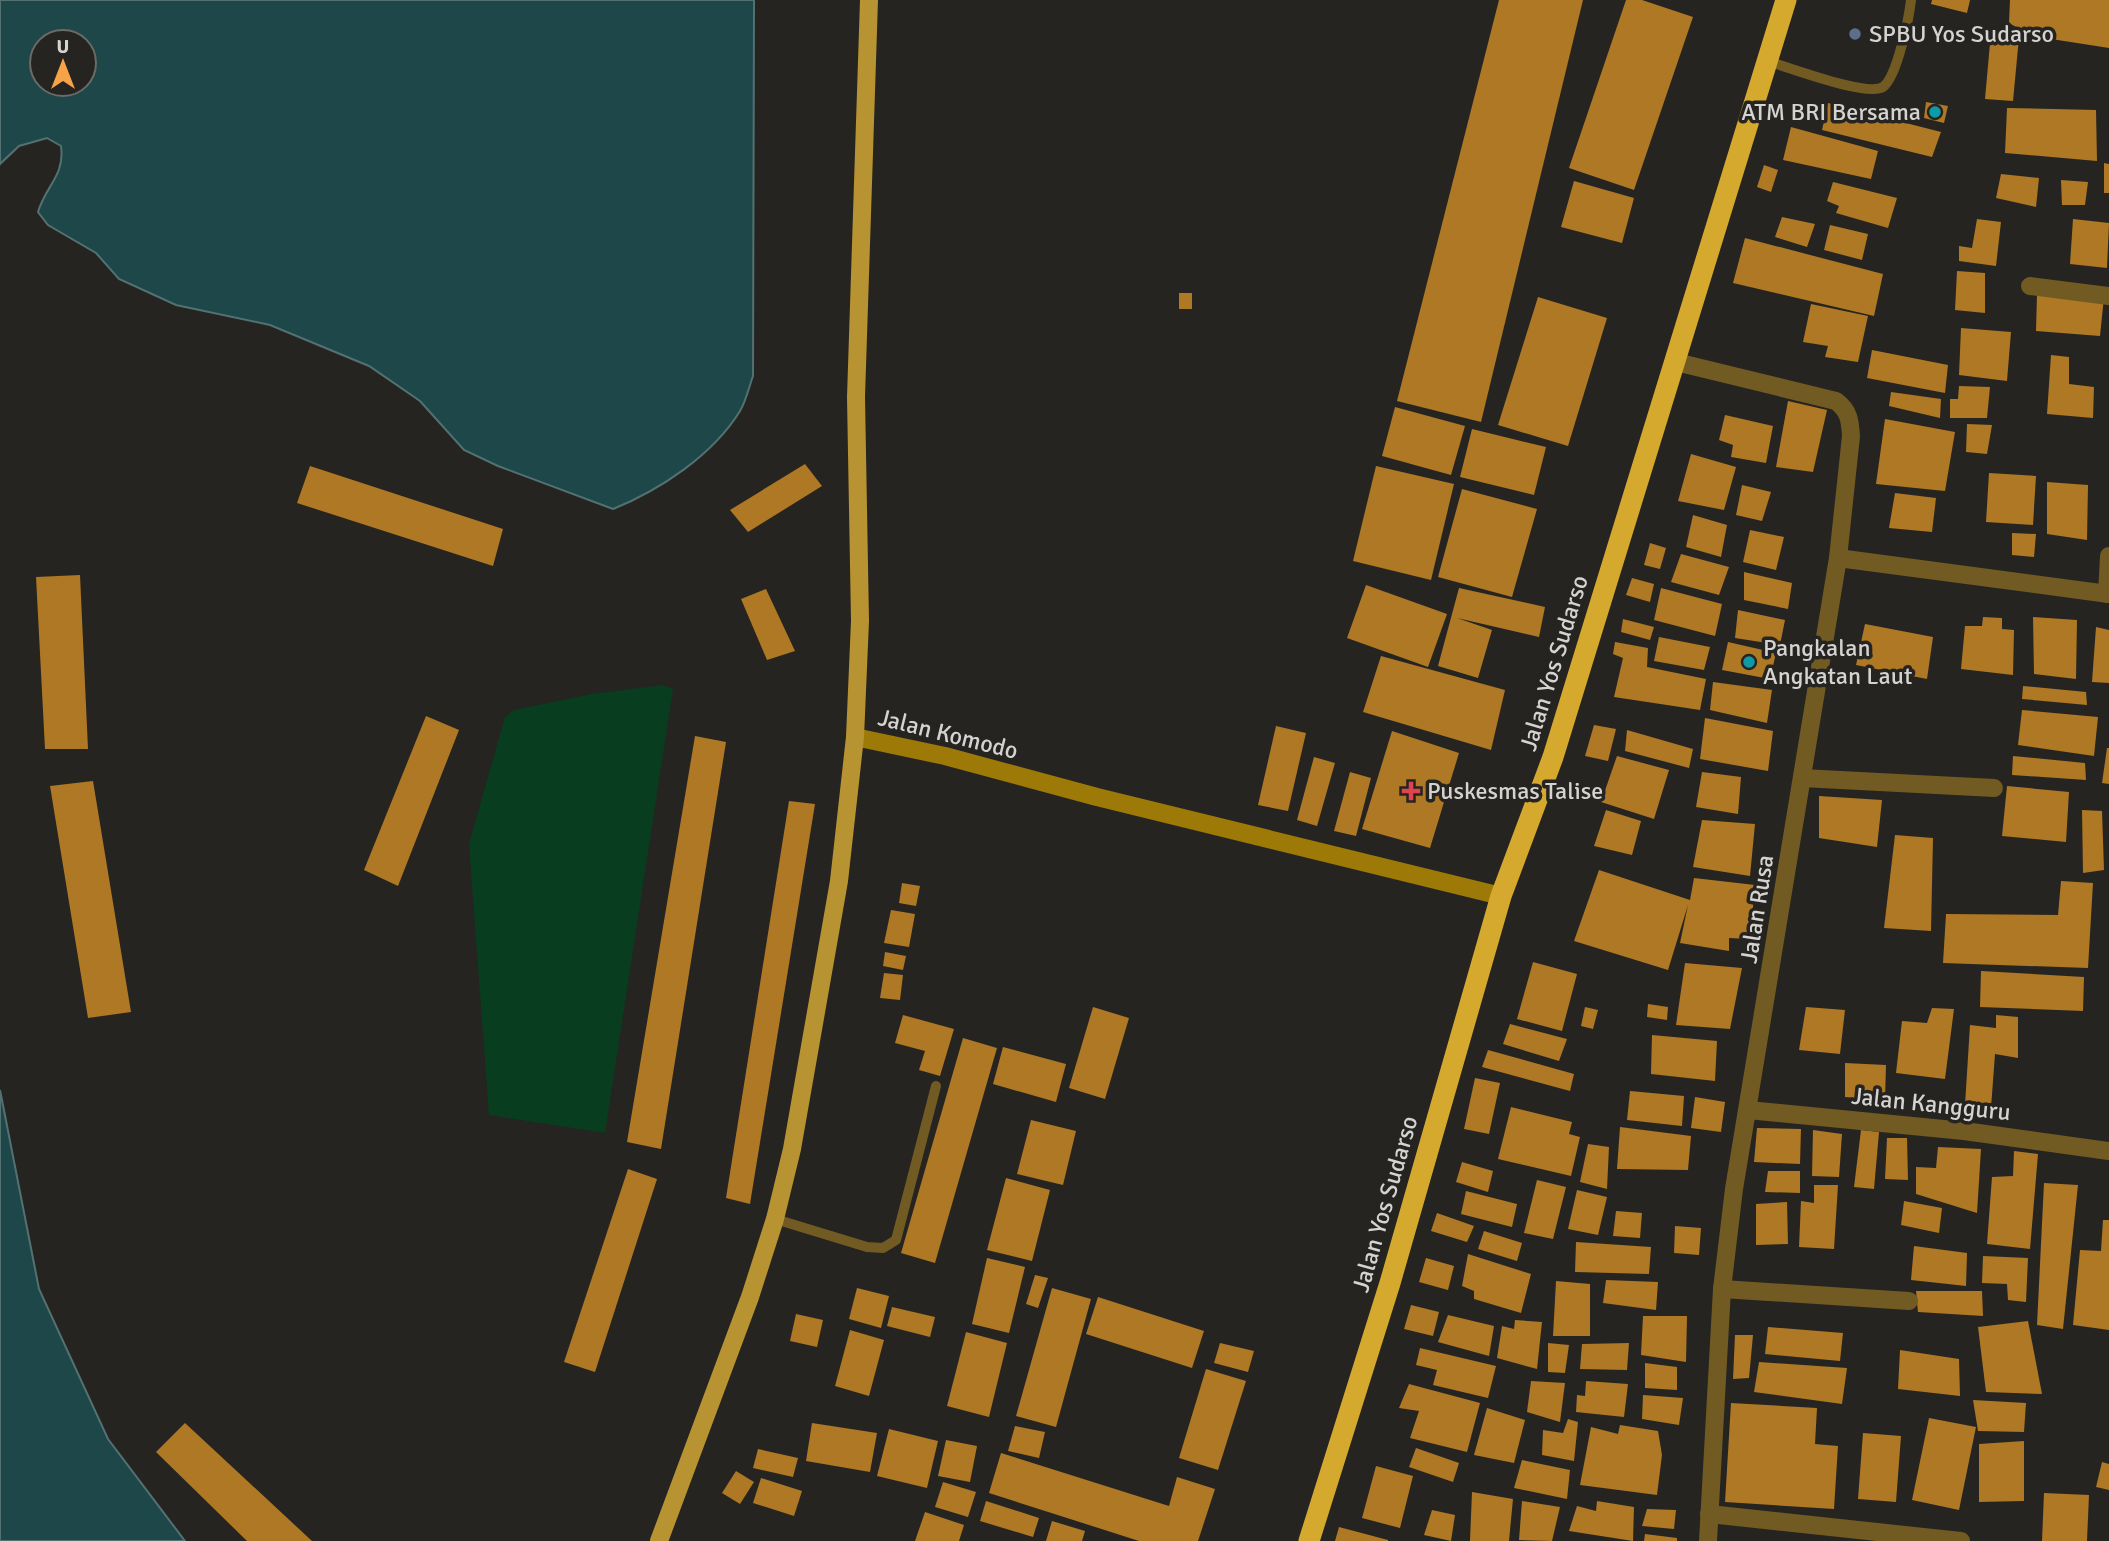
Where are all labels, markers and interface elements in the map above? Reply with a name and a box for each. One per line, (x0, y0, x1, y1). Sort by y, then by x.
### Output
place label: SPBU Yos Sudarso (1869, 19, 2054, 49)
marker: SPBU Yos Sudarso (1847, 26, 1863, 42)
north arrow (28, 28, 98, 98)
text: U (57, 35, 69, 59)
place label: ATM BRI Bersama (1741, 97, 1921, 127)
marker: ATM BRI Bersama (1927, 104, 1943, 120)
street label: Jalan Yos Sudarso (1513, 572, 1595, 754)
place label: Pangkalan Angkatan Laut (1763, 633, 1912, 691)
marker: Pangkalan Angkatan Laut (1741, 654, 1757, 670)
street label: Jalan Komodo (875, 702, 1021, 766)
place label: Puskesmas Talise (1427, 776, 1603, 806)
marker: Puskesmas Talise (1401, 781, 1421, 801)
street label: Jalan Rusa (1734, 853, 1780, 965)
street label: Jalan Kangguru (1850, 1081, 2012, 1127)
street label: Jalan Yos Sudarso (1345, 1112, 1425, 1296)

